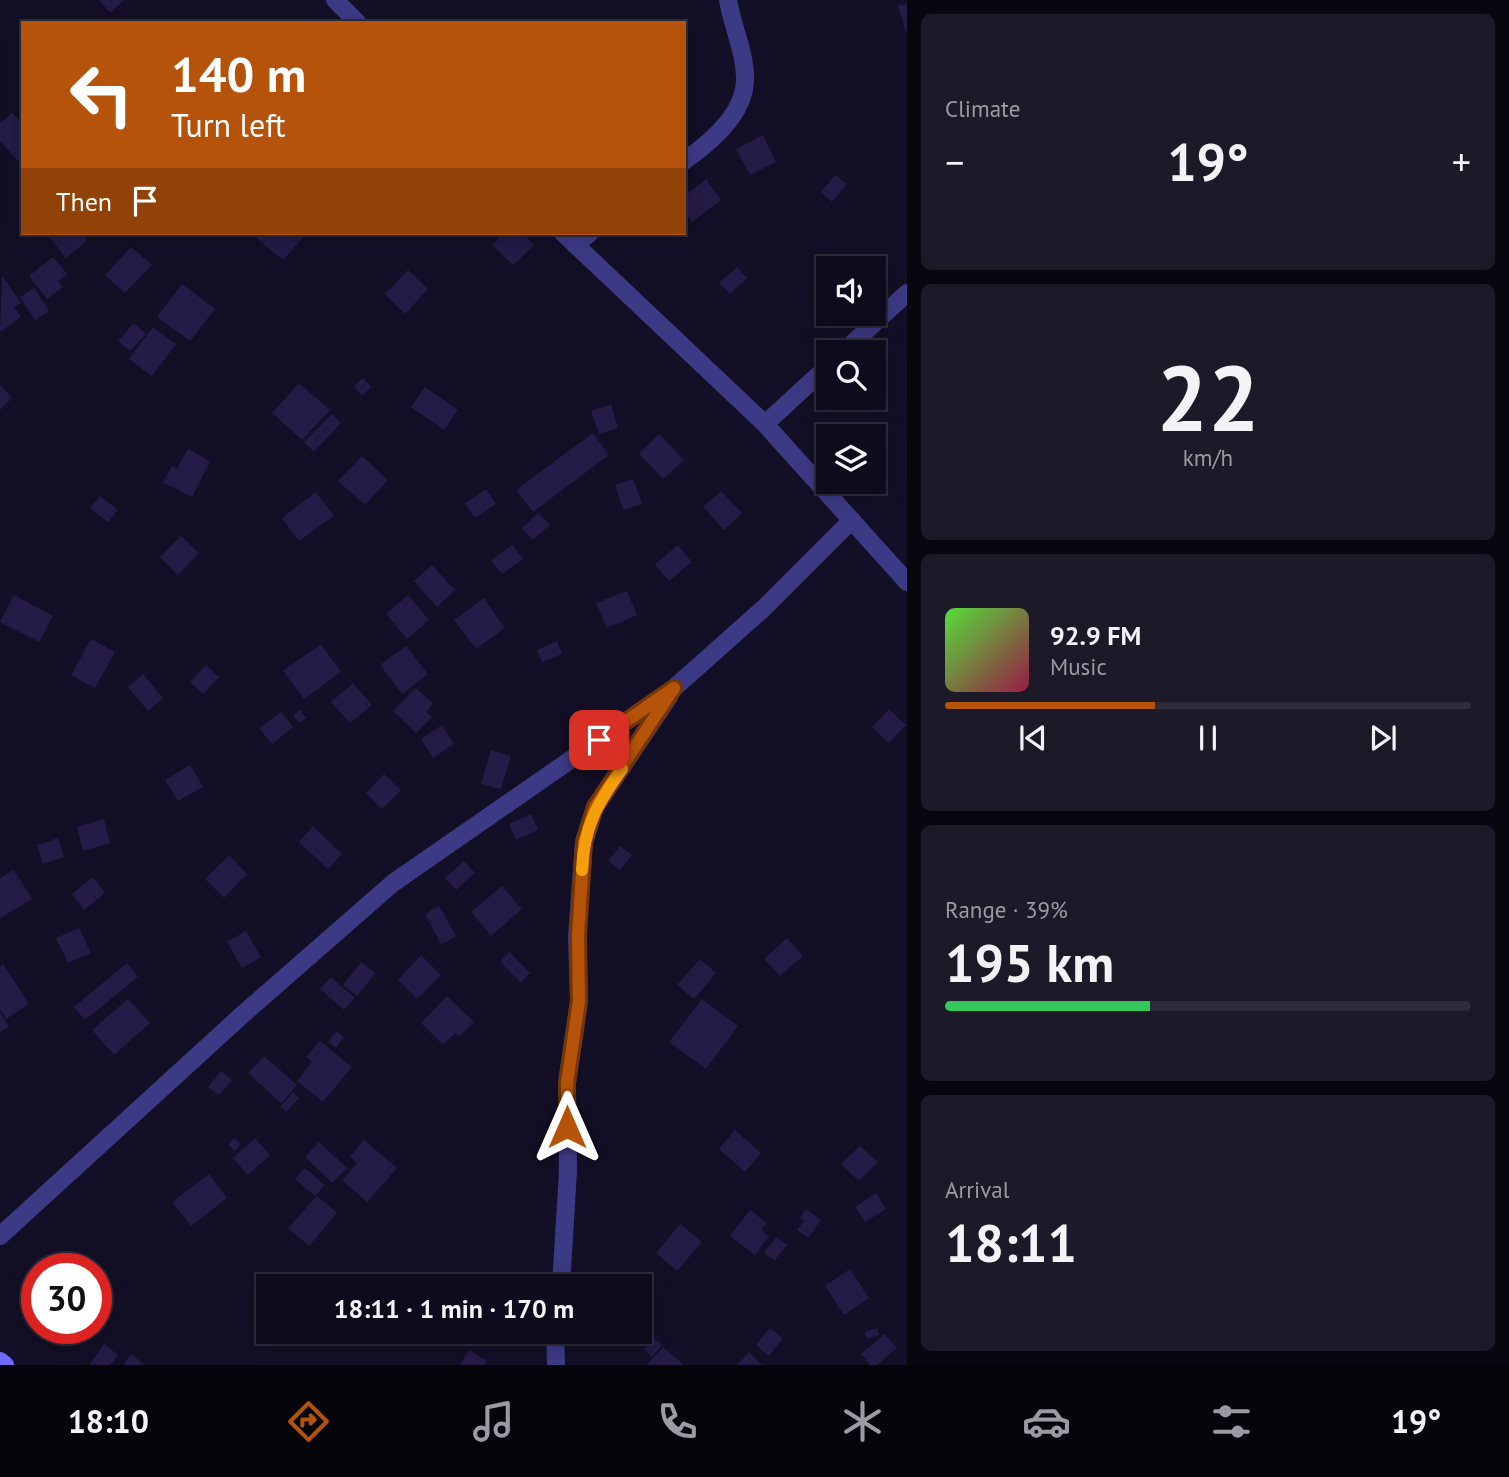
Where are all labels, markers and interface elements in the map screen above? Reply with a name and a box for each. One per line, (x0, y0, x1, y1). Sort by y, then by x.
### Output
text: 140 m (171, 42, 306, 106)
icon: left (56, 49, 147, 140)
text: Climate (945, 94, 1020, 123)
text: Turn left (171, 104, 286, 146)
text: 19° (1167, 128, 1249, 195)
text: − (945, 137, 964, 186)
text: + (1452, 137, 1471, 186)
icon: arrive (126, 182, 164, 220)
text: Then (56, 185, 112, 218)
map controls (816, 256, 886, 494)
button: sound (816, 256, 886, 326)
text: 22 (1156, 338, 1260, 456)
button: search (816, 340, 886, 410)
button: layers (816, 424, 886, 494)
text: km/h (1183, 443, 1233, 472)
text: 92.9 FM (1050, 619, 1141, 652)
text: Music (1050, 652, 1107, 681)
pin (569, 710, 629, 770)
icon: previous (1014, 719, 1052, 757)
icon: pause (1189, 719, 1227, 757)
icon: next (1364, 719, 1402, 757)
icon: arrive (580, 721, 618, 759)
text: Range · 39% (945, 895, 1068, 924)
text: 195 km (945, 929, 1114, 996)
position arrow (530, 1090, 604, 1164)
text: Arrival (945, 1175, 1009, 1204)
text: 18:11 (945, 1209, 1077, 1276)
speed limit sign: 30 (21, 1253, 112, 1344)
text: 18:11 · 1 min · 170 m (334, 1292, 574, 1325)
icon: directions (284, 1397, 333, 1446)
icon: music (469, 1397, 518, 1446)
icon: phone (653, 1397, 702, 1446)
icon: climate (838, 1397, 887, 1446)
icon: car (1022, 1397, 1071, 1446)
icon: filters (1207, 1397, 1256, 1446)
text: 18:10 (68, 1400, 149, 1442)
text: 19° (1391, 1400, 1441, 1442)

